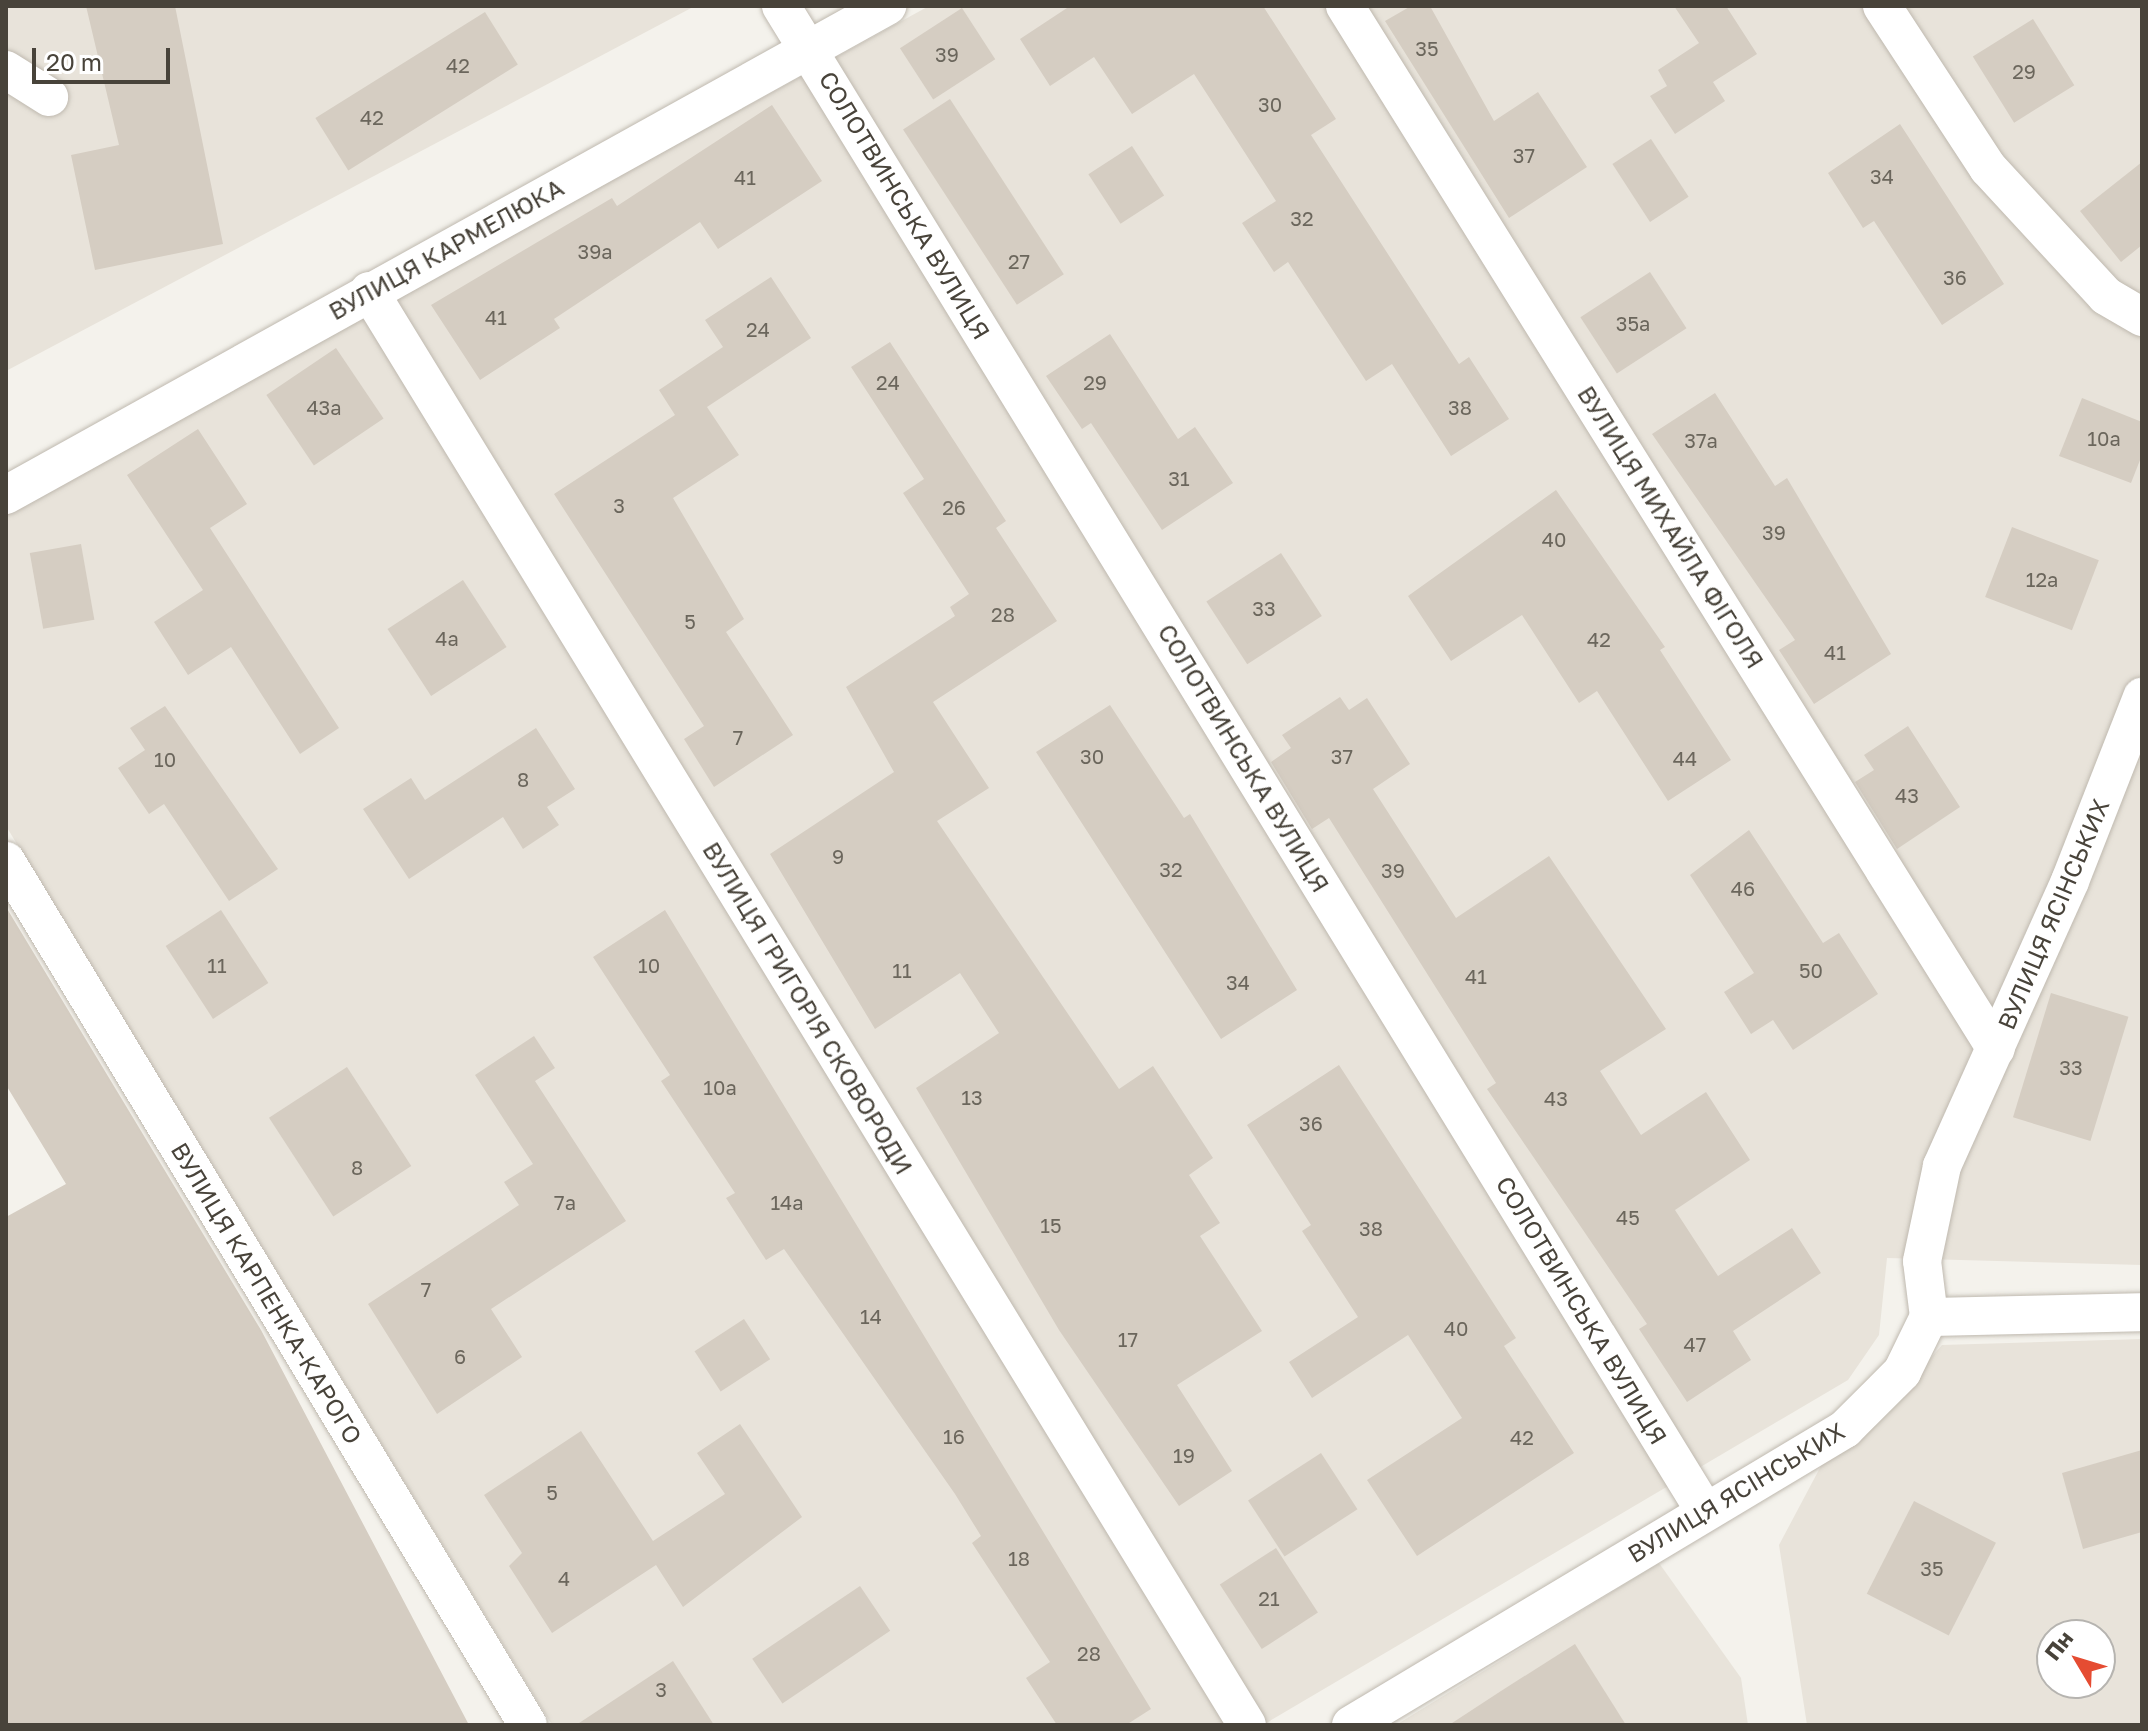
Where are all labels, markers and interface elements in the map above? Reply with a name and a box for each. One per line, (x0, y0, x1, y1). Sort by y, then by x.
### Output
scale bar (36, 32, 174, 82)
house number: 35 (1415, 36, 1439, 60)
house number: 39 (935, 42, 959, 66)
text: 20 m (46, 47, 102, 76)
house number: 42 (446, 53, 470, 77)
house number: 29 (2012, 59, 2036, 83)
street label: СОЛОТВИНСЬКА ВУЛИЦЯ (813, 66, 997, 344)
house number: 30 (1258, 92, 1282, 116)
house number: 42 (360, 105, 384, 129)
house number: 37 (1513, 143, 1535, 167)
house number: 34 (1870, 164, 1894, 188)
house number: 41 (734, 165, 756, 189)
street label: ВУЛИЦЯ КАРМЕЛЮКА (324, 172, 568, 326)
house number: 32 (1290, 206, 1314, 230)
house number: 39а (577, 239, 613, 263)
house number: 27 (1008, 249, 1030, 273)
house number: 36 (1943, 265, 1967, 289)
house number: 41 (485, 305, 507, 329)
house number: 35а (1616, 311, 1650, 335)
house number: 24 (746, 317, 770, 341)
house number: 24 (876, 370, 900, 394)
house number: 29 (1083, 370, 1107, 394)
street label: ВУЛИЦЯ МИХАЙЛА ФІГОЛЯ (1572, 381, 1770, 673)
house number: 43а (306, 395, 342, 419)
house number: 38 (1448, 395, 1472, 419)
house number: 10а (2087, 426, 2121, 450)
house number: 37а (1684, 428, 1718, 452)
house number: 31 (1168, 466, 1190, 490)
house number: 3 (613, 493, 625, 517)
house number: 26 (942, 495, 966, 519)
house number: 39 (1762, 520, 1786, 544)
house number: 40 (1542, 527, 1566, 551)
house number: 12а (2026, 567, 2058, 591)
house number: 33 (1252, 596, 1276, 620)
house number: 28 (991, 602, 1015, 626)
house number: 5 (684, 609, 696, 633)
street label: СОЛОТВИНСЬКА ВУЛИЦЯ (1152, 619, 1336, 897)
house number: 4а (435, 626, 459, 650)
house number: 42 (1587, 627, 1611, 651)
house number: 41 (1824, 640, 1846, 664)
house number: 7 (733, 725, 743, 749)
house number: 30 (1080, 744, 1104, 768)
house number: 37 (1331, 744, 1353, 768)
house number: 44 (1673, 746, 1697, 770)
house number: 10 (154, 747, 176, 771)
house number: 8 (517, 767, 529, 791)
house number: 43 (1895, 783, 1919, 807)
street label: ВУЛИЦЯ ЯСІНСЬКИХ (1991, 794, 2115, 1034)
street label: ВУЛИЦЯ ГРИГОРІЯ СКОВОРОДИ (697, 837, 919, 1179)
house number: 9 (832, 844, 844, 868)
house number: 32 (1159, 857, 1183, 881)
house number: 39 (1381, 858, 1405, 882)
house number: 46 (1731, 876, 1755, 900)
house number: 11 (207, 953, 227, 977)
house number: 10 (638, 953, 660, 977)
house number: 11 (892, 958, 912, 982)
house number: 50 (1799, 958, 1823, 982)
house number: 41 (1465, 964, 1487, 988)
house number: 34 (1226, 970, 1250, 994)
house number: 33 (2059, 1055, 2083, 1079)
house number: 10а (703, 1075, 737, 1099)
house number: 13 (961, 1085, 983, 1109)
house number: 43 (1544, 1086, 1568, 1110)
house number: 36 (1299, 1111, 1323, 1135)
street label: ВУЛИЦЯ КАРПЕНКА-КАРОГО (166, 1137, 368, 1449)
house number: 8 (351, 1155, 363, 1179)
street label: СОЛОТВИНСЬКА ВУЛИЦЯ (1490, 1171, 1674, 1449)
house number: 7а (554, 1190, 576, 1214)
house number: 14а (770, 1190, 804, 1214)
house number: 45 (1616, 1205, 1640, 1229)
house number: 15 (1040, 1213, 1062, 1237)
house number: 38 (1359, 1216, 1383, 1240)
house number: 7 (421, 1277, 431, 1301)
house number: 14 (860, 1304, 882, 1328)
house number: 40 (1444, 1316, 1468, 1340)
house number: 17 (1118, 1327, 1138, 1351)
house number: 47 (1684, 1332, 1706, 1356)
house number: 6 (454, 1344, 466, 1368)
street label: ВУЛИЦЯ ЯСІНСЬКИХ (1622, 1416, 1850, 1568)
house number: 16 (943, 1424, 965, 1448)
house number: 42 (1510, 1425, 1534, 1449)
house number: 19 (1173, 1443, 1195, 1467)
house number: 5 (546, 1480, 558, 1504)
house number: 18 (1008, 1546, 1030, 1570)
house number: 35 (1920, 1556, 1944, 1580)
house number: 4 (558, 1566, 570, 1590)
house number: 21 (1258, 1586, 1280, 1610)
north arrow (2036, 1619, 2116, 1699)
text: Пн (2038, 1625, 2078, 1665)
house number: 28 (1077, 1641, 1101, 1665)
house number: 3 (655, 1677, 667, 1701)

